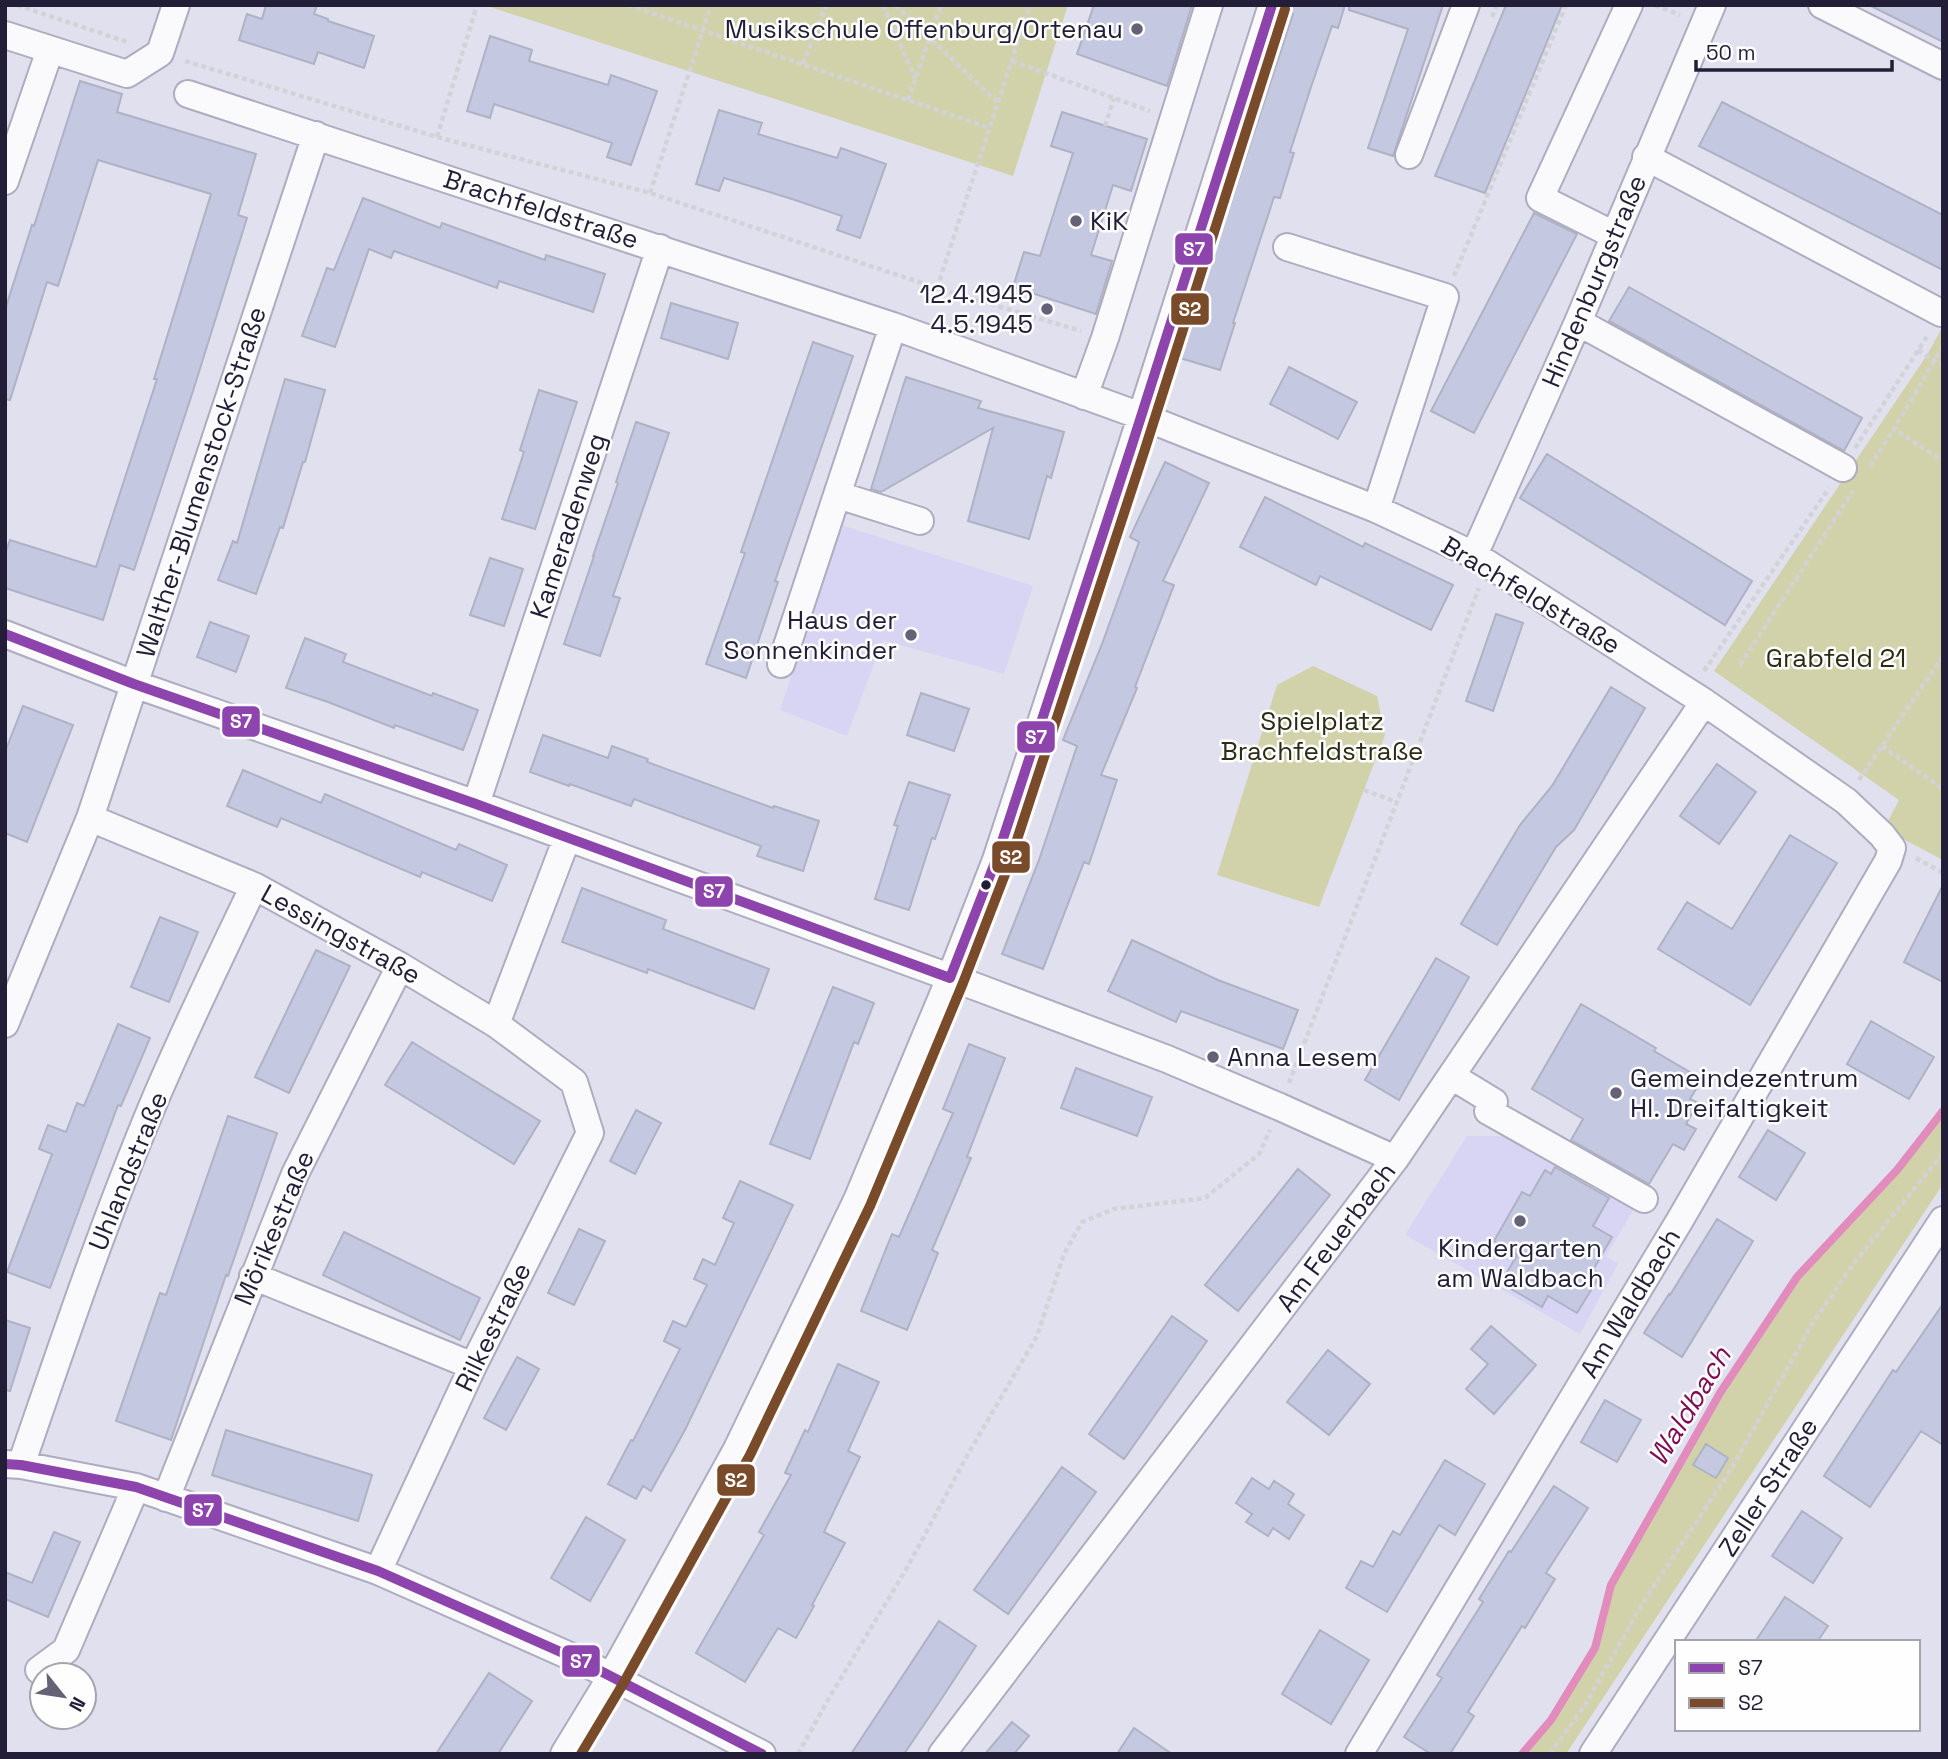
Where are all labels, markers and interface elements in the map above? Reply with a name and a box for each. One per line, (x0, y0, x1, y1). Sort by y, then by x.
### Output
place label: Musikschule Offenburg/Ortenau (725, 12, 1123, 46)
marker: Musikschule Offenburg/Ortenau (1129, 21, 1145, 37)
scale bar (1696, 28, 1892, 72)
text: 50 m (1706, 39, 1756, 66)
street label: Brachfeldstraße (439, 161, 643, 257)
street label: Hindenburgstraße (1534, 170, 1654, 392)
place label: KiK (1090, 204, 1128, 238)
marker: KiK (1068, 213, 1084, 229)
line badge: S7 (1174, 232, 1214, 266)
text: S7 (1183, 237, 1205, 262)
place label: 12.4.1945 4.5.1945 (920, 277, 1033, 341)
line badge: S2 (1170, 292, 1210, 326)
text: S2 (1179, 297, 1201, 322)
marker: 12.4.1945 4.5.1945 (1039, 301, 1055, 317)
street label: Walther-Blumenstock-Straße (128, 302, 274, 662)
street label: Kameradenweg (522, 429, 614, 623)
street label: Brachfeldstraße (1435, 528, 1627, 662)
place label: Haus der Sonnenkinder (724, 603, 897, 667)
marker: Haus der Sonnenkinder (903, 627, 919, 643)
park label: Grabfeld 21 (1766, 641, 1906, 675)
park label: Spielplatz Brachfeldstraße (1220, 704, 1424, 768)
line badge: S7 (221, 705, 261, 738)
text: S7 (230, 709, 252, 734)
line badge: S7 (1016, 720, 1056, 754)
text: S7 (1025, 725, 1047, 750)
line badge: S2 (991, 840, 1031, 874)
text: S2 (1000, 845, 1022, 870)
line badge: S7 (694, 875, 734, 908)
street label: Lessingstraße (255, 876, 427, 992)
unlabelled marker (979, 878, 993, 892)
text: S7 (703, 879, 725, 904)
place label: Anna Lesem (1227, 1040, 1378, 1074)
marker: Anna Lesem (1205, 1049, 1221, 1065)
place label: Gemeindezentrum Hl. Dreifaltigkeit (1630, 1061, 1858, 1125)
marker: Gemeindezentrum Hl. Dreifaltigkeit (1608, 1085, 1624, 1101)
street label: Uhlandstraße (81, 1086, 175, 1256)
street label: Mörikestraße (226, 1145, 322, 1311)
street label: Am Feuerbach (1269, 1155, 1403, 1319)
marker: Kindergarten am Waldbach (1512, 1213, 1528, 1229)
street label: Am Waldbach (1572, 1222, 1688, 1384)
place label: Kindergarten am Waldbach (1436, 1231, 1604, 1295)
street label: Rilkestraße (447, 1257, 539, 1397)
water label: Waldbach (1639, 1339, 1739, 1472)
street label: Zeller Straße (1711, 1411, 1825, 1563)
line badge: S2 (716, 1463, 756, 1497)
text: S2 (725, 1468, 747, 1493)
line badge: S7 (183, 1493, 223, 1527)
text: S7 (192, 1498, 214, 1523)
legend (1675, 1640, 1920, 1731)
line badge: S7 (561, 1644, 601, 1678)
text: S7 (570, 1649, 592, 1674)
text: S7 (1738, 1654, 1763, 1681)
north arrow (28, 1661, 98, 1731)
text: S2 (1738, 1689, 1764, 1716)
text: N (63, 1692, 91, 1716)

